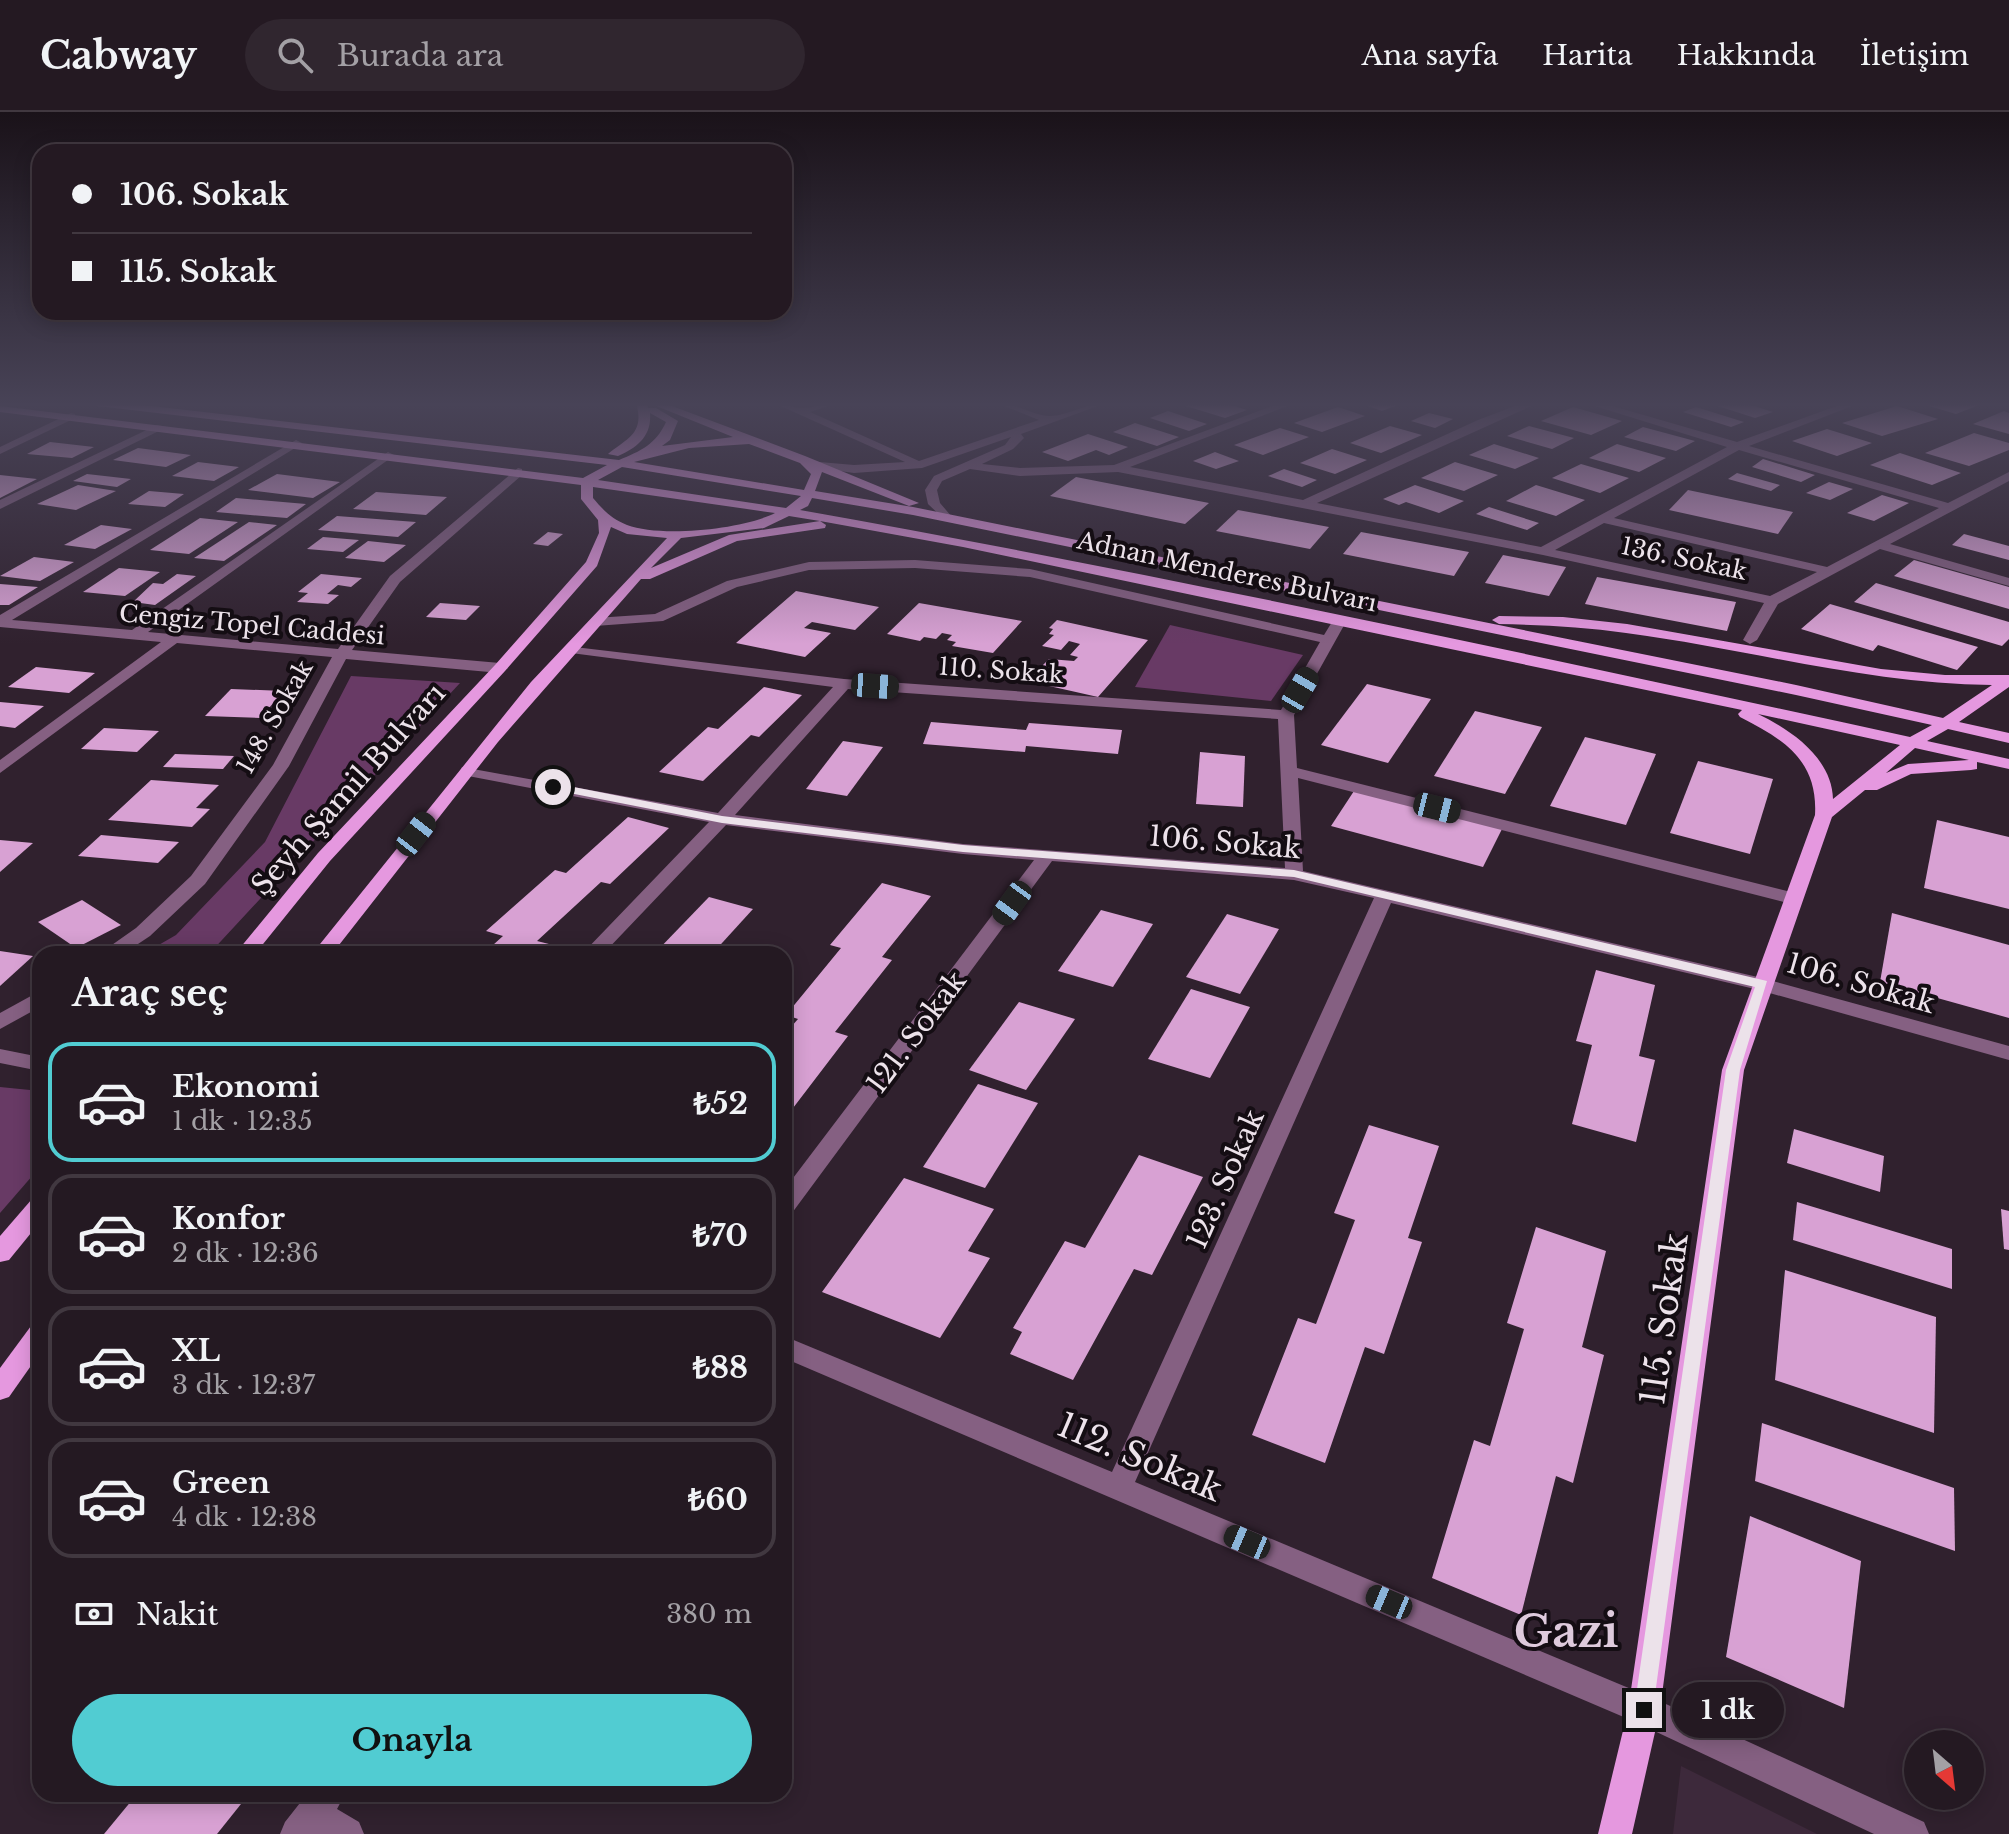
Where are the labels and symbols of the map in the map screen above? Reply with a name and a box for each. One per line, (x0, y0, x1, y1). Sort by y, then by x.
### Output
street label: Adnan Menderes Bulvarı (1074, 525, 1380, 617)
street label: 136. Sokak (1618, 531, 1750, 586)
street label: Cengiz Topel Caddesi (118, 598, 386, 651)
street label: 110. Sokak (938, 652, 1065, 689)
street label: 148. Sokak (230, 655, 319, 779)
car (1278, 663, 1322, 717)
car (850, 672, 900, 700)
street label: Şeyh Şamil Bulvarı (244, 676, 453, 903)
route start (535, 769, 571, 805)
car (1411, 791, 1463, 825)
car (392, 808, 440, 860)
street label: 106. Sokak (1148, 818, 1303, 867)
car (988, 877, 1036, 929)
street label: 106. Sokak (1783, 946, 1940, 1022)
street label: 121. Sokak (859, 964, 974, 1100)
street label: 123. Sokak (1179, 1103, 1272, 1254)
street label: 115. Sokak (1631, 1230, 1697, 1408)
street label: 112. Sokak (1051, 1403, 1229, 1511)
car (1220, 1522, 1274, 1562)
car (1362, 1582, 1416, 1622)
district label: Gazi (1514, 1604, 1618, 1659)
callout: 1 dk (1672, 1682, 1784, 1738)
route end (1626, 1692, 1662, 1728)
north arrow (1904, 1730, 1984, 1810)

